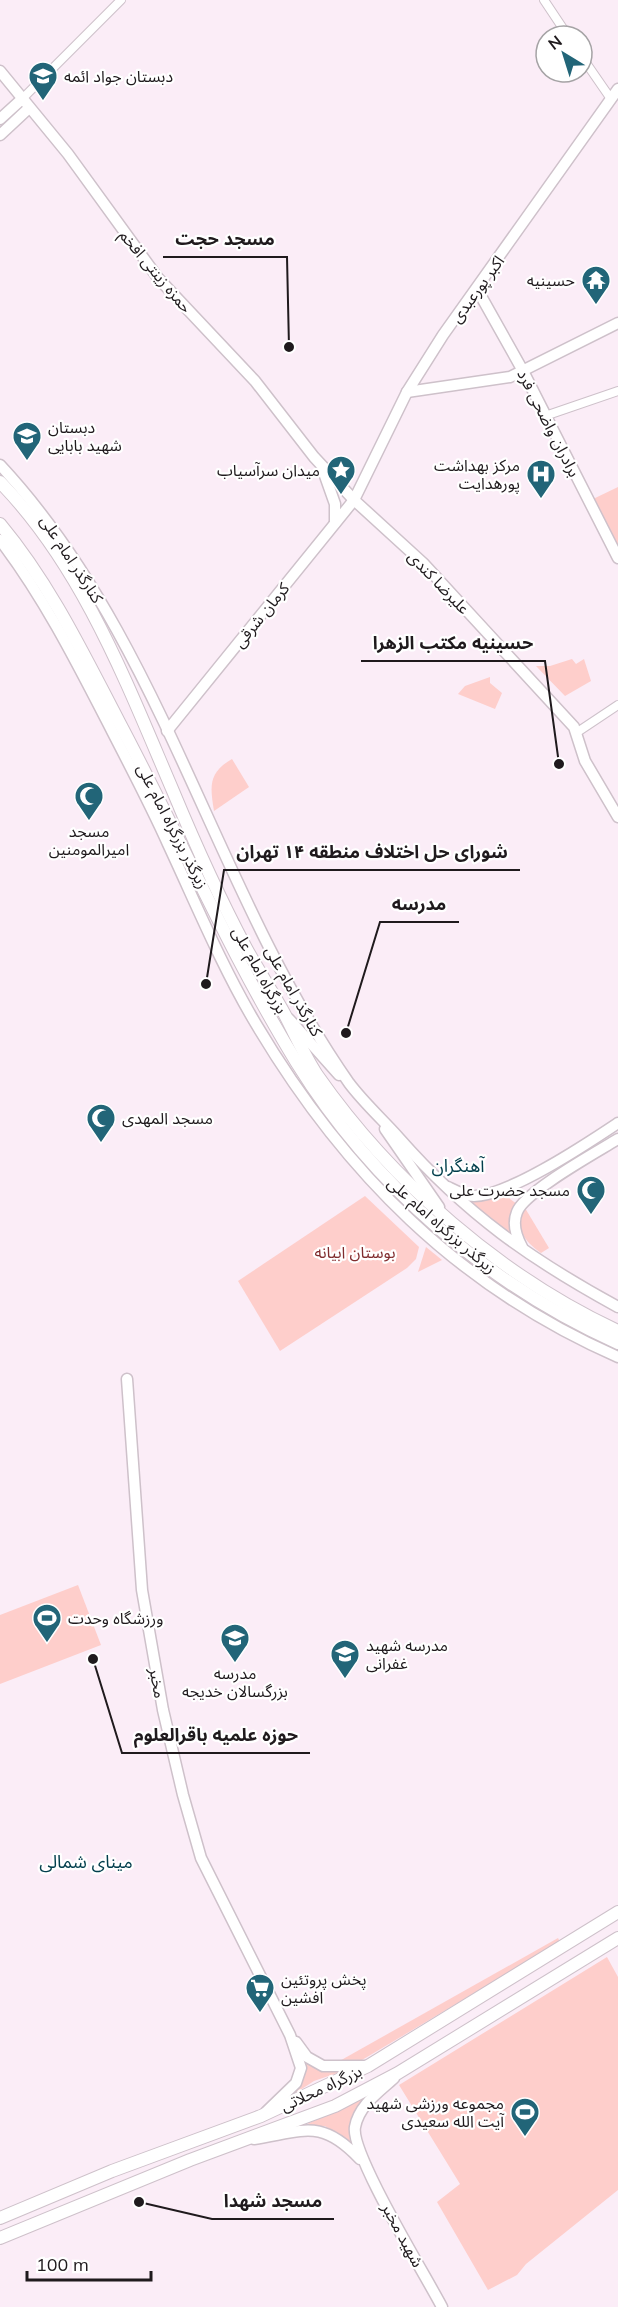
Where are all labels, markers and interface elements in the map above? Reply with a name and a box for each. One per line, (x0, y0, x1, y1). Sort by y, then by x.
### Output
north arrow (534, 24, 594, 84)
text: N (544, 31, 566, 54)
school or university icon: دبستان جواد ائمه (27, 60, 59, 102)
place label: دبستان جواد ائمه (64, 66, 173, 86)
callout: مسجد حجت (163, 221, 287, 257)
street label: حمزه زینتی افخم (113, 225, 197, 319)
text: مسجد حجت (175, 227, 275, 250)
street label: اکبر پورعبدی (446, 251, 509, 327)
temple icon: حسینیه (580, 264, 612, 306)
place label: حسینیه (527, 270, 575, 290)
street label: برادران واضحی فرد (513, 366, 585, 480)
place label: دبستان شهید بابایی (48, 417, 122, 455)
school or university icon: دبستان شهید بابایی (11, 420, 43, 462)
place icon: میدان سرآسیاب (325, 454, 357, 496)
place label: مرکز بهداشت پورهدایت (434, 455, 520, 494)
hospital icon: مرکز بهداشت پورهدایت (525, 458, 557, 500)
place label: میدان سرآسیاب (217, 460, 320, 480)
street label: کنارگذر امام علی (34, 511, 108, 609)
street label: علیرضا کندی (404, 546, 474, 618)
street label: کرمان شرقی (229, 578, 294, 652)
callout: حسینیه مکتب الزهرا (361, 625, 545, 661)
text: حسینیه مکتب الزهرا (373, 631, 533, 654)
street label: زیرگذر بزرگراه امام علی (130, 760, 213, 893)
mosque icon: مسجد امیرالمومنین (73, 780, 105, 822)
place label: مسجد امیرالمومنین (49, 821, 129, 859)
callout: شورای حل اختلاف منطقه ۱۴ تهران (224, 834, 520, 870)
text: شورای حل اختلاف منطقه ۱۴ تهران (236, 840, 508, 863)
callout: مدرسه (380, 886, 459, 922)
text: مدرسه (392, 892, 446, 915)
street label: بزرگراه امام علی (225, 923, 292, 1018)
street label: کنارگذر امام علی (258, 942, 327, 1042)
mosque icon: مسجد المهدی (85, 1102, 117, 1144)
place label: مسجد المهدی (122, 1108, 213, 1128)
district label: آهنگران (431, 1154, 485, 1177)
street label: زیرگذر بزرگراه امام علی (382, 1172, 500, 1280)
mosque icon: مسجد حضرت علی (575, 1174, 607, 1216)
place label: مسجد حضرت علی (449, 1180, 570, 1200)
park label: بوستان ابیانه (315, 1242, 395, 1262)
sports icon: ورزشگاه وحدت (31, 1602, 63, 1644)
place label: ورزشگاه وحدت (68, 1608, 163, 1628)
school or university icon: مدرسه بزرگسالان خدیجه (219, 1622, 251, 1664)
place label: مدرسه شهید غفرانی (366, 1635, 448, 1673)
school or university icon: مدرسه شهید غفرانی (329, 1638, 361, 1680)
place label: مدرسه بزرگسالان خدیجه (182, 1663, 288, 1701)
street label: مخبر (145, 1665, 170, 1700)
callout: حوزه علمیه باقرالعلوم (122, 1717, 310, 1753)
text: حوزه علمیه باقرالعلوم (134, 1723, 298, 1748)
district label: مینای شمالی (39, 1850, 133, 1873)
place label: پخش پروتئین افشین (281, 1969, 367, 2007)
supermarket icon: پخش پروتئین افشین (244, 1972, 276, 2014)
street label: بزرگراه محلاتی (277, 2060, 365, 2116)
place label: مجموعه ورزشی شهید آیت‌ الله سعیدی (367, 2093, 505, 2131)
sports icon: مجموعه ورزشی شهید آیت‌ الله سعیدی (509, 2096, 541, 2138)
callout: مسجد شهدا (212, 2183, 334, 2219)
text: مسجد شهدا (224, 2189, 322, 2212)
street label: شهید مخبر (377, 2199, 428, 2270)
scale bar (27, 2244, 152, 2282)
text: 100 m (36, 2253, 89, 2276)

